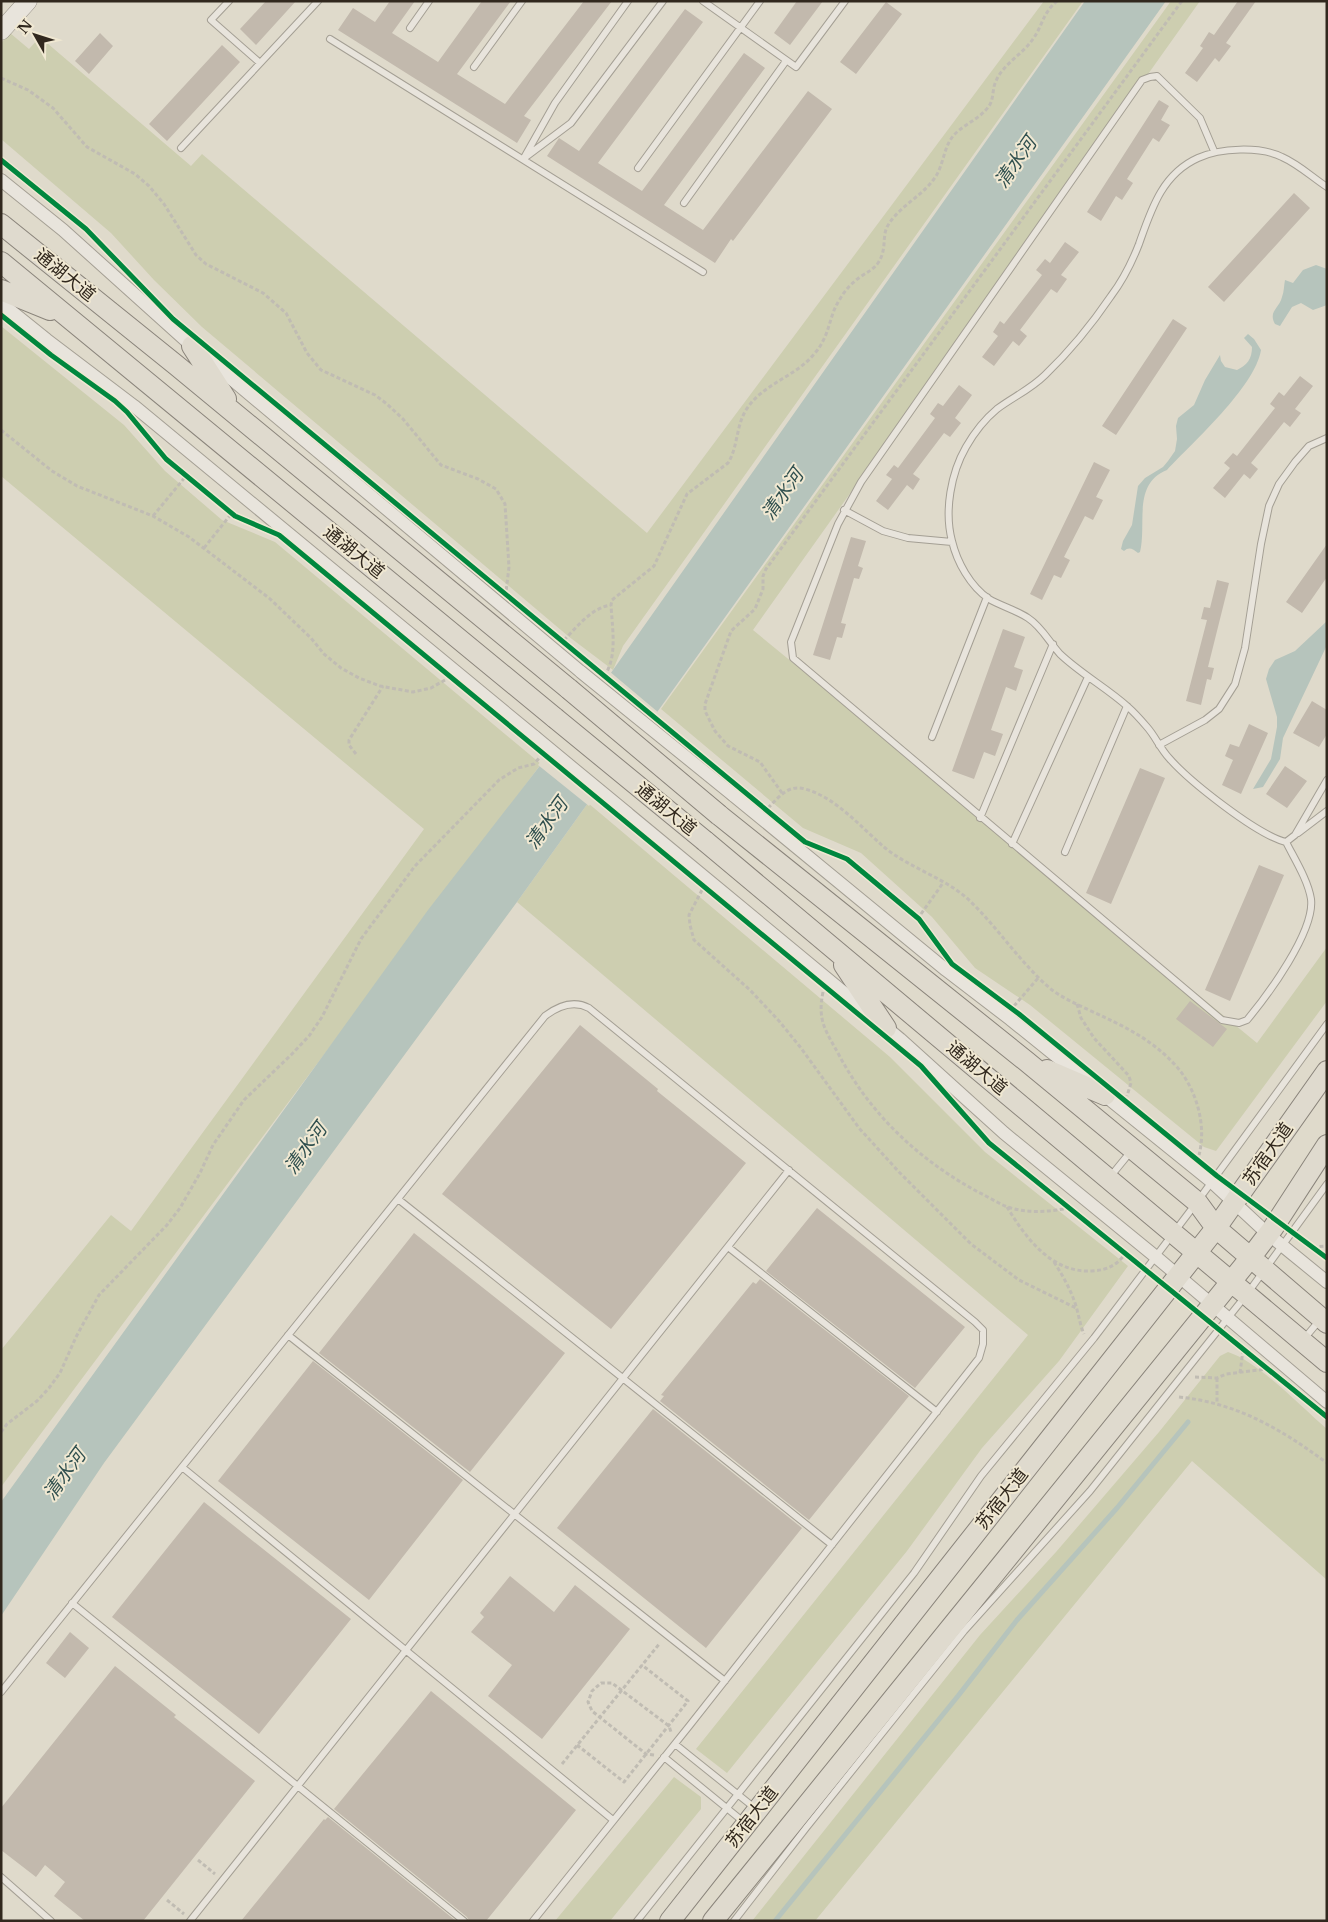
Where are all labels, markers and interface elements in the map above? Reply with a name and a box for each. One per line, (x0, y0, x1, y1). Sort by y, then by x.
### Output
north arrow (10, 10, 60, 60)
text: N (14, 16, 36, 38)
water label: 清水河 (990, 129, 1043, 192)
street label: 通湖大道 (30, 244, 100, 306)
water label: 清水河 (757, 461, 810, 524)
street label: 通湖大道 (319, 521, 389, 583)
street label: 通湖大道 (631, 778, 701, 840)
water label: 清水河 (520, 790, 575, 853)
street label: 通湖大道 (942, 1036, 1012, 1100)
water label: 清水河 (279, 1115, 334, 1178)
street label: 苏宿大道 (1238, 1118, 1298, 1190)
water label: 清水河 (38, 1441, 93, 1504)
street label: 苏宿大道 (971, 1464, 1033, 1534)
street label: 苏宿大道 (721, 1782, 783, 1852)

